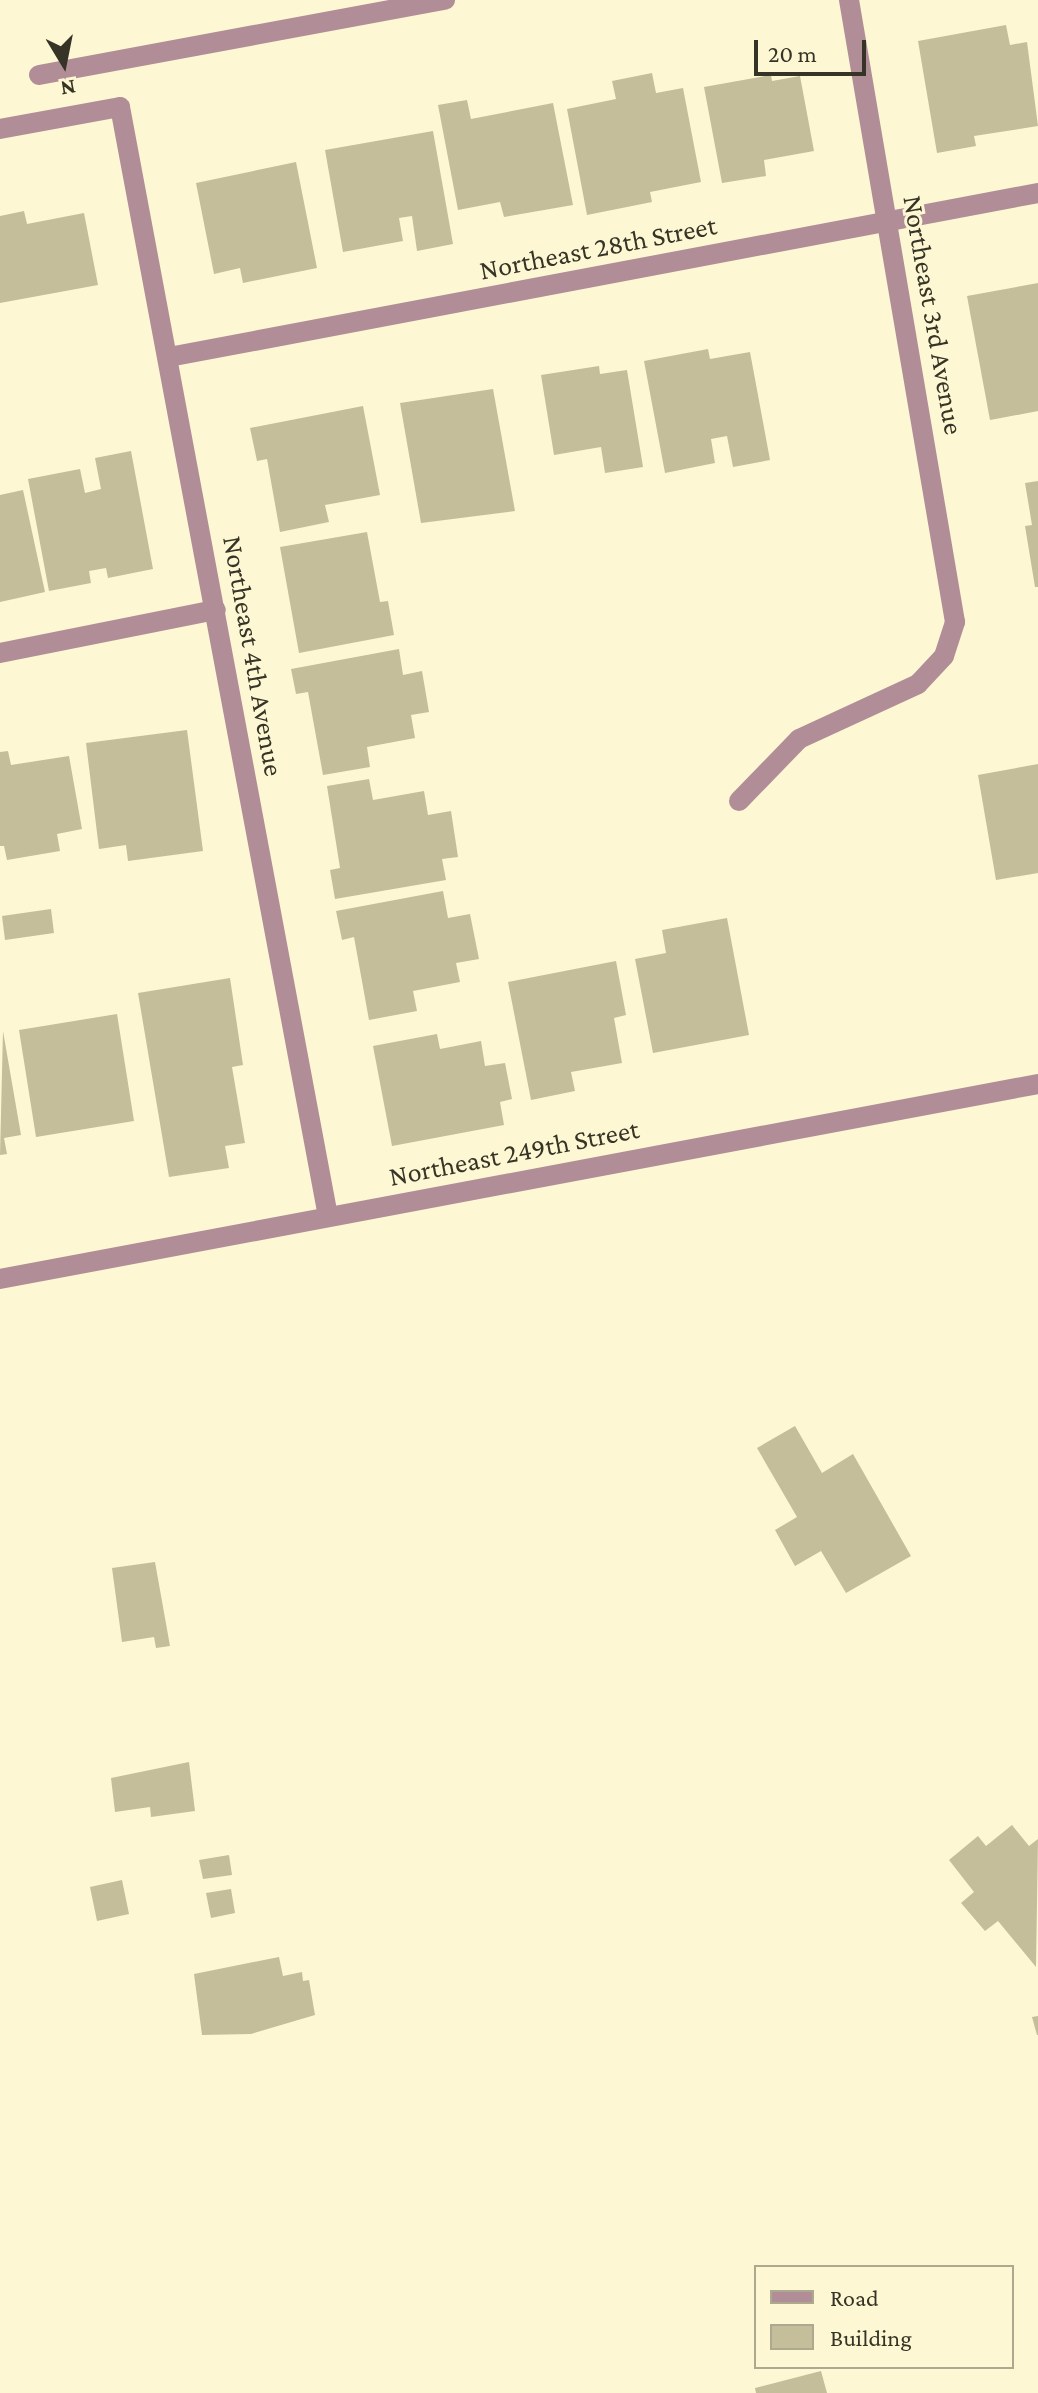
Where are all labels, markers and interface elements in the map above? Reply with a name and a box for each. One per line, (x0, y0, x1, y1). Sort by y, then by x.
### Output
north arrow (24, 24, 104, 104)
scale bar (758, 24, 870, 74)
text: 20 m (768, 40, 817, 67)
text: N (59, 75, 78, 102)
street label: Northeast 3rd Avenue (895, 193, 971, 437)
street label: Northeast 28th Street (477, 209, 719, 287)
street label: Northeast 4th Avenue (215, 533, 291, 779)
street label: Northeast 249th Street (386, 1112, 642, 1194)
legend (754, 2265, 1014, 2369)
text: Road (830, 2284, 879, 2311)
text: Building (830, 2324, 912, 2351)

